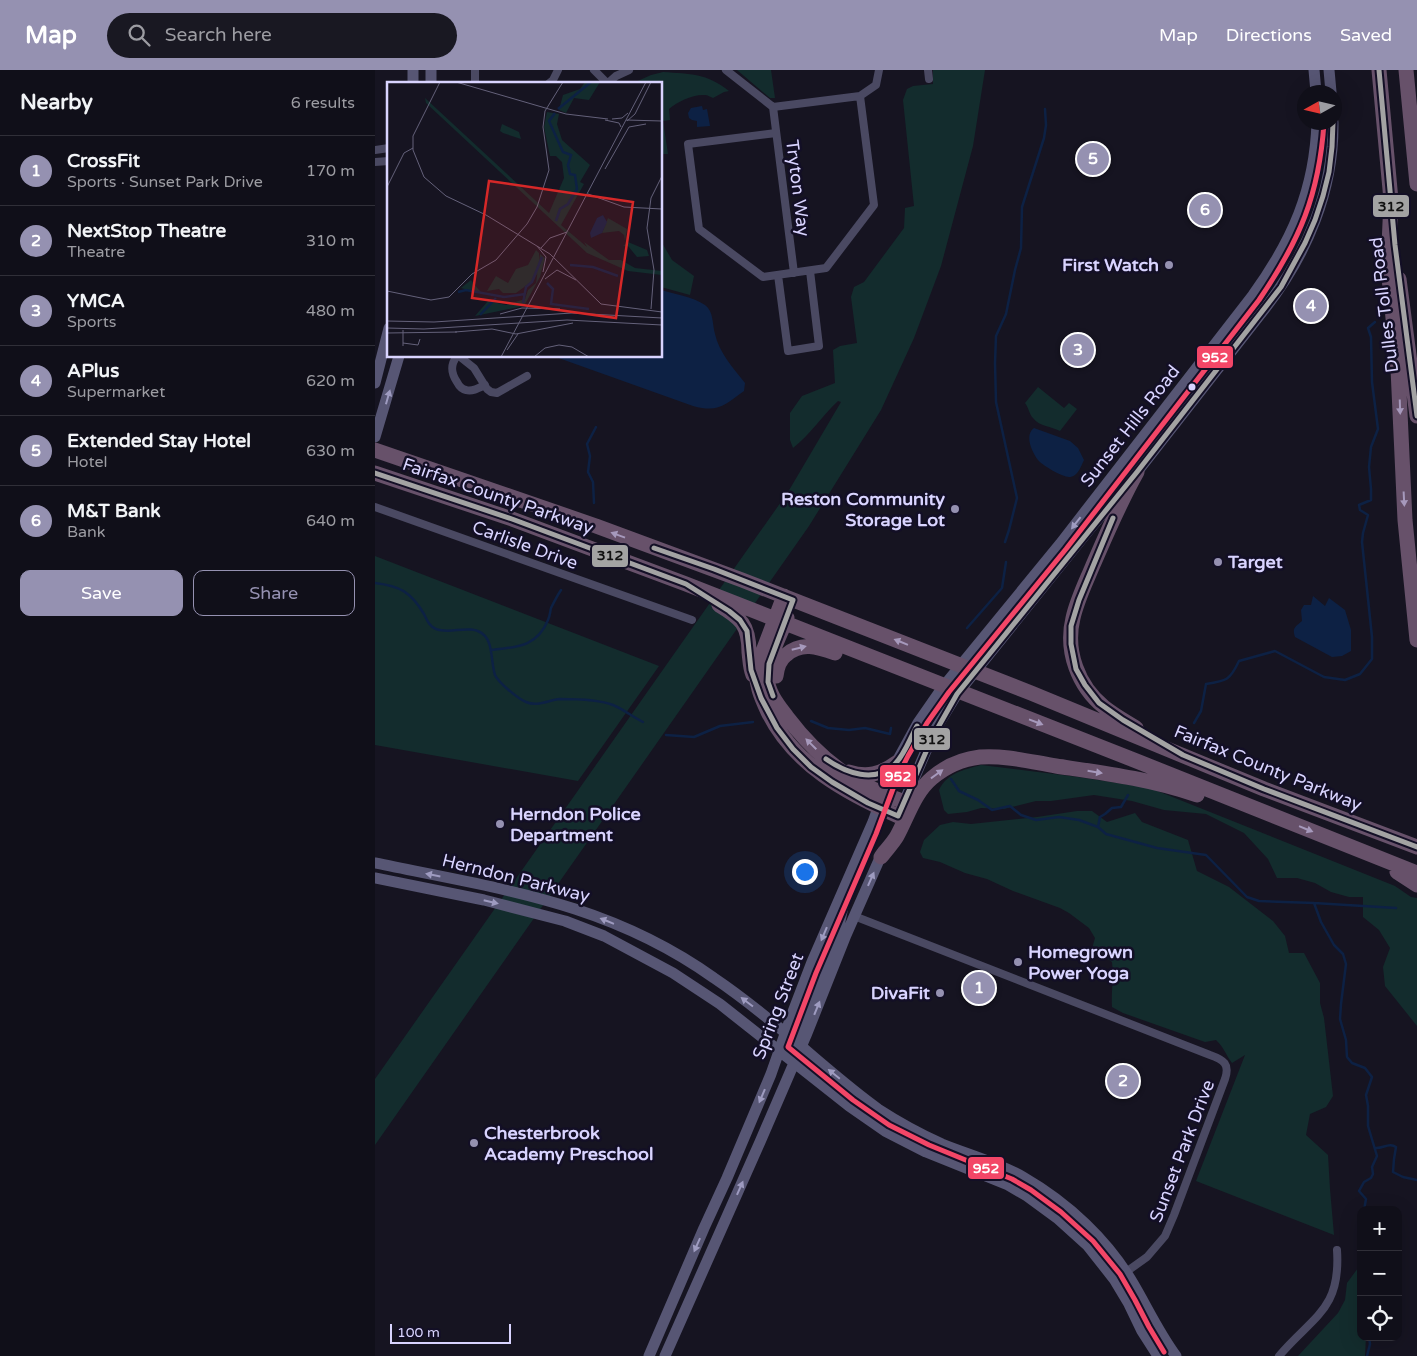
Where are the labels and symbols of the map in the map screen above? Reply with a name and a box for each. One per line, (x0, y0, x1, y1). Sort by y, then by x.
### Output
inset map (387, 82, 663, 358)
north arrow (1297, 85, 1342, 130)
street label: Tryton Way (781, 138, 815, 238)
pin: 5 (1077, 140, 1109, 178)
pin: 6 (1189, 191, 1221, 229)
line badge: 312 (1372, 194, 1410, 218)
text: 312 (1378, 198, 1404, 215)
street label: Dulles Toll Road (1365, 236, 1403, 374)
place label: First Watch (1062, 254, 1159, 276)
marker: First Watch (1163, 259, 1175, 271)
pin: 4 (1295, 287, 1327, 325)
pin: 3 (1062, 331, 1094, 369)
line badge: 952 (1196, 345, 1234, 369)
text: 952 (1202, 349, 1228, 366)
street label: Sunset Hills Road (1076, 361, 1184, 491)
unlabelled marker (1187, 382, 1197, 392)
one-way arrow (384, 389, 392, 404)
one-way arrow (1397, 399, 1405, 415)
street label: Fairfax County Parkway (400, 453, 597, 539)
place label: Reston Community Storage Lot (781, 488, 945, 531)
one-way arrow (1400, 491, 1408, 507)
marker: Reston Community Storage Lot (949, 503, 961, 515)
street label: Carlisle Drive (469, 516, 581, 574)
one-way arrow (1070, 516, 1081, 529)
one-way arrow (611, 531, 626, 538)
line badge: 312 (591, 544, 629, 568)
text: 312 (597, 547, 623, 564)
place label: Target (1227, 551, 1283, 573)
marker: Target (1212, 556, 1224, 568)
one-way arrow (894, 638, 908, 646)
one-way arrow (792, 644, 807, 652)
one-way arrow (1029, 718, 1044, 726)
street label: Fairfax County Parkway (1171, 720, 1365, 816)
line badge: 312 (913, 727, 951, 751)
text: 312 (919, 731, 945, 748)
one-way arrow (805, 738, 817, 750)
line badge: 952 (879, 764, 917, 788)
text: 952 (885, 768, 911, 785)
one-way arrow (1087, 768, 1103, 776)
one-way arrow (930, 769, 944, 779)
place label: Herndon Police Department (510, 803, 641, 846)
marker: Herndon Police Department (494, 818, 506, 830)
one-way arrow (1298, 826, 1313, 833)
street label: Herndon Parkway (440, 849, 593, 907)
your location (792, 859, 818, 885)
one-way arrow (426, 871, 441, 879)
one-way arrow (867, 872, 875, 886)
one-way arrow (484, 898, 499, 906)
one-way arrow (599, 917, 614, 925)
one-way arrow (819, 927, 827, 941)
place label: Homegrown Power Yoga (1028, 941, 1133, 984)
street label: Spring Street (748, 950, 808, 1062)
marker: Homegrown Power Yoga (1012, 956, 1024, 968)
pin: 1 (963, 969, 995, 1007)
place label: DivaFit (871, 982, 930, 1004)
marker: DivaFit (934, 987, 946, 999)
one-way arrow (740, 997, 754, 1007)
one-way arrow (813, 1001, 821, 1015)
pin: 2 (1107, 1062, 1139, 1100)
one-way arrow (828, 1069, 840, 1080)
street label: Sunset Park Drive (1145, 1077, 1219, 1225)
one-way arrow (757, 1088, 765, 1103)
place label: Chesterbrook Academy Preschool (484, 1122, 654, 1165)
marker: Chesterbrook Academy Preschool (468, 1137, 480, 1149)
line badge: 952 (967, 1156, 1005, 1180)
text: 952 (973, 1160, 999, 1177)
one-way arrow (736, 1181, 744, 1195)
one-way arrow (692, 1237, 700, 1252)
scale bar (390, 1321, 511, 1344)

